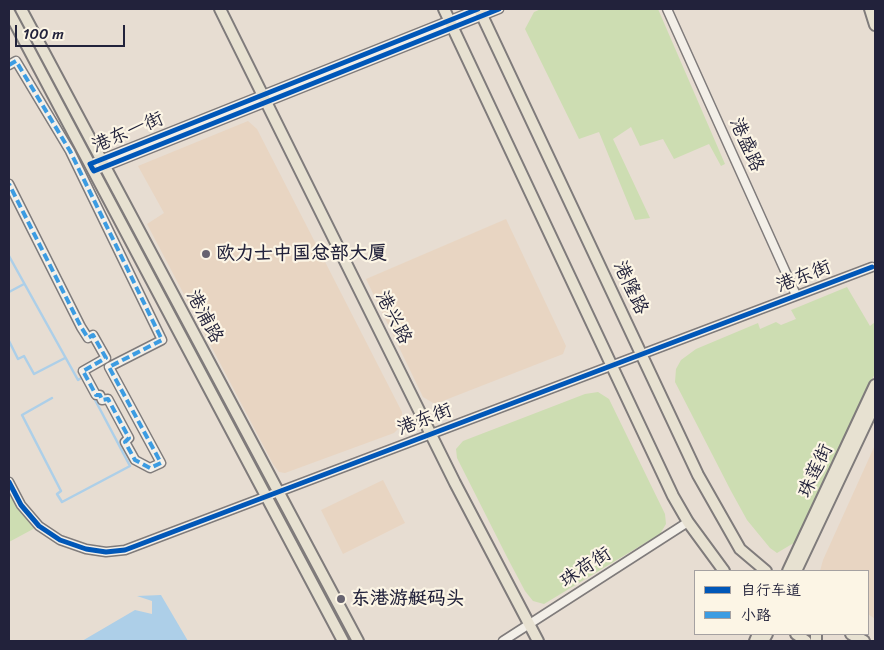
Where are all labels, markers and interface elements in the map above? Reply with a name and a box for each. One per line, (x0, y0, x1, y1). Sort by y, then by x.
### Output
scale bar (18, 15, 128, 47)
text: 100 m (23, 21, 64, 47)
street label: 港东一街 (89, 108, 167, 158)
street label: 港盛路 (724, 114, 768, 176)
place label: 欧力士中国总部大厦 (216, 243, 387, 265)
marker: 欧力士中国总部大厦 (200, 248, 212, 260)
street label: 港东街 (773, 256, 835, 298)
street label: 港隆路 (608, 257, 652, 319)
street label: 港浦路 (181, 286, 227, 348)
street label: 港兴路 (370, 287, 416, 349)
street label: 港东街 (394, 399, 456, 441)
street label: 珠莲街 (794, 440, 838, 502)
street label: 珠荷街 (556, 543, 616, 593)
legend (694, 570, 869, 635)
text: 自行车道 (741, 577, 801, 603)
place label: 东港游艇码头 (351, 588, 465, 610)
marker: 东港游艇码头 (335, 593, 347, 605)
text: 小路 (741, 602, 771, 628)

